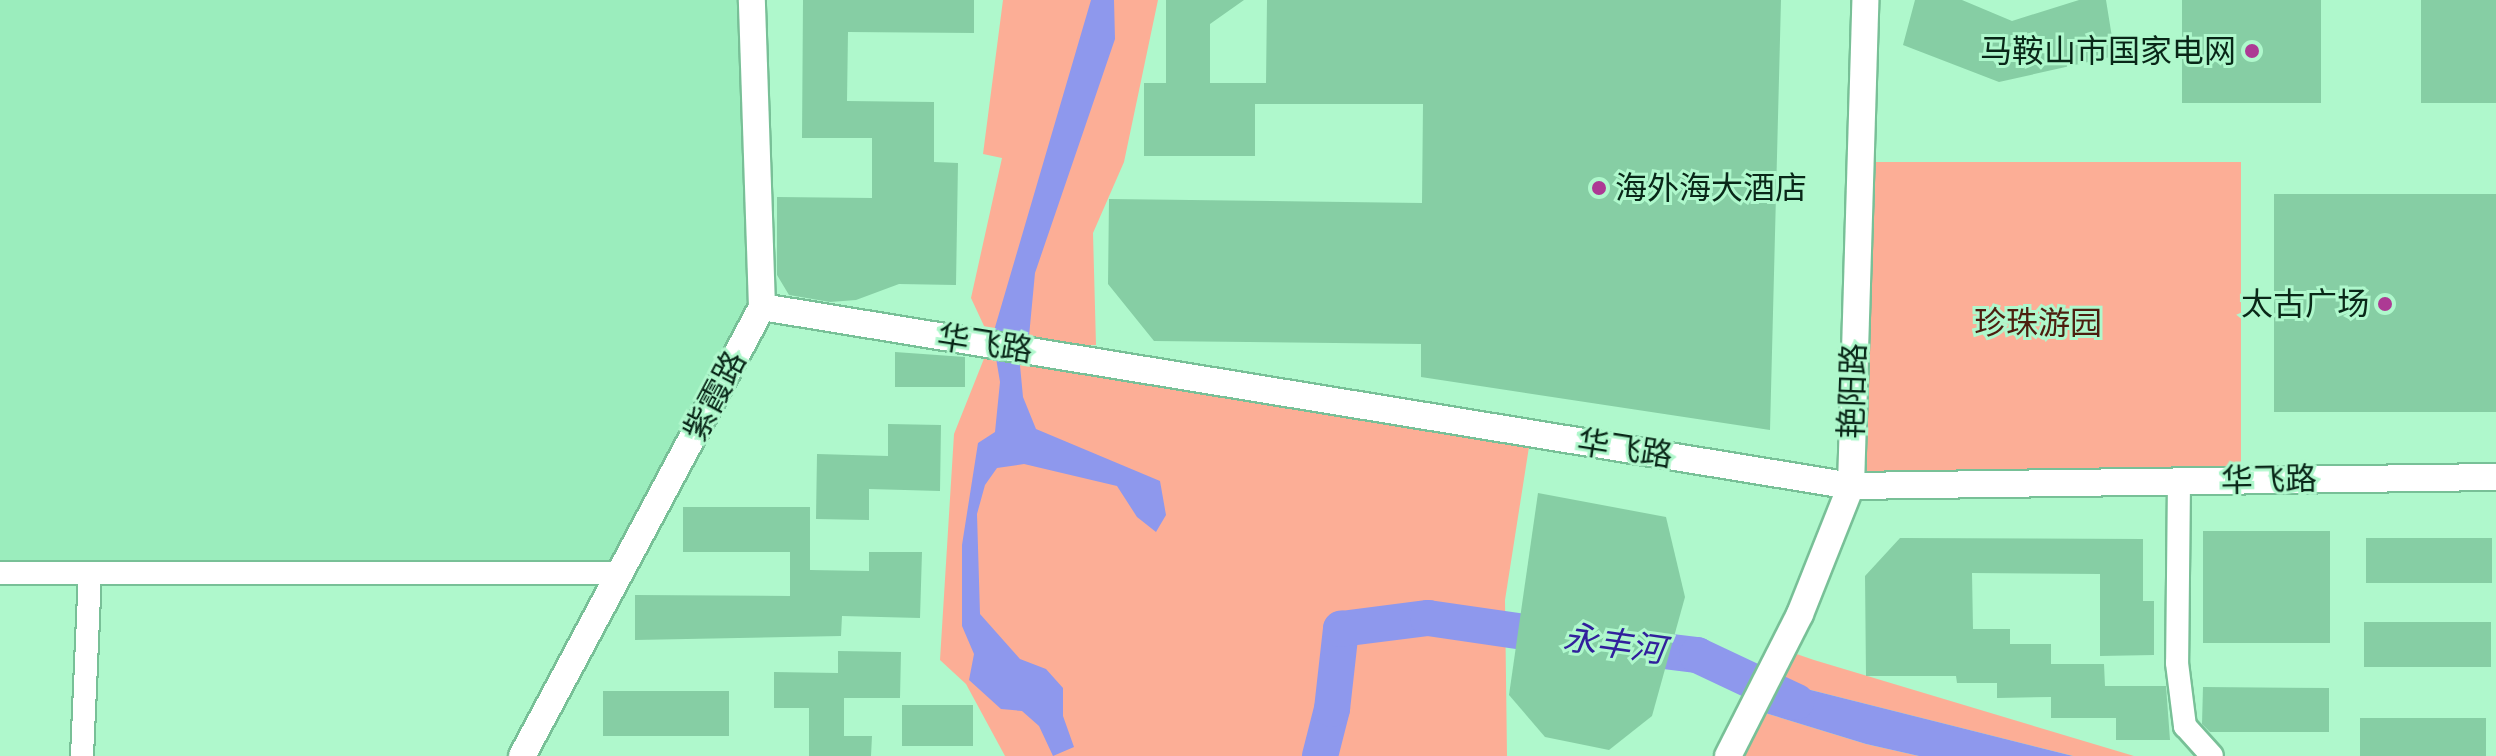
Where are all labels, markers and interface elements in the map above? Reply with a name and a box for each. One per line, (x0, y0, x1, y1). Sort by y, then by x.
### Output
place label: 马鞍山市国家电网 (1980, 32, 2236, 70)
marker: 马鞍山市国家电网 (2243, 42, 2261, 60)
place label: 海外海大酒店 (1615, 169, 1807, 207)
marker: 海外海大酒店 (1590, 179, 1608, 197)
place label: 太古广场 (2241, 285, 2369, 323)
marker: 太古广场 (2376, 295, 2394, 313)
park label: 珍珠游园 (1974, 304, 2102, 342)
street label: 华飞路 (935, 318, 1035, 370)
street label: 艳阳路 (1832, 342, 1874, 440)
street label: 紫霞路 (676, 345, 754, 447)
street label: 华飞路 (1575, 423, 1675, 475)
street label: 华飞路 (2221, 460, 2317, 500)
water label: 永丰河 (1561, 617, 1667, 671)

